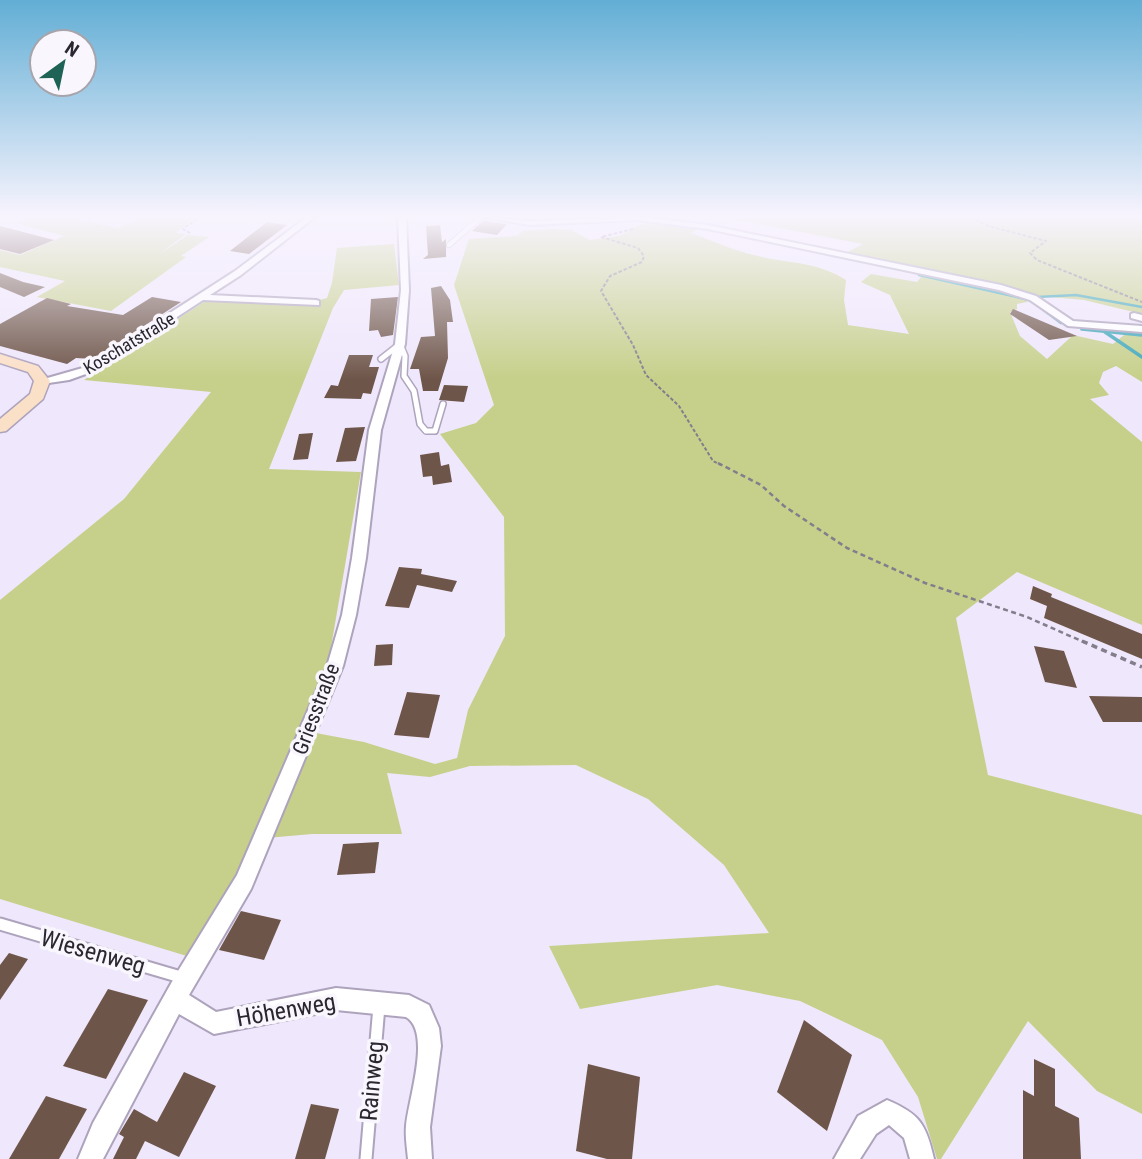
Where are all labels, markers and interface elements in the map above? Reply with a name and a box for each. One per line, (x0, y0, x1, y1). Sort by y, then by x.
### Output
north arrow (28, 28, 98, 98)
text: N (61, 36, 83, 62)
street label: Koschatstraße (79, 307, 179, 379)
street label: Griesstraße (288, 660, 344, 758)
street label: Wiesenweg (37, 924, 149, 980)
street label: Höhenweg (234, 988, 338, 1032)
street label: Rainweg (355, 1040, 389, 1122)

